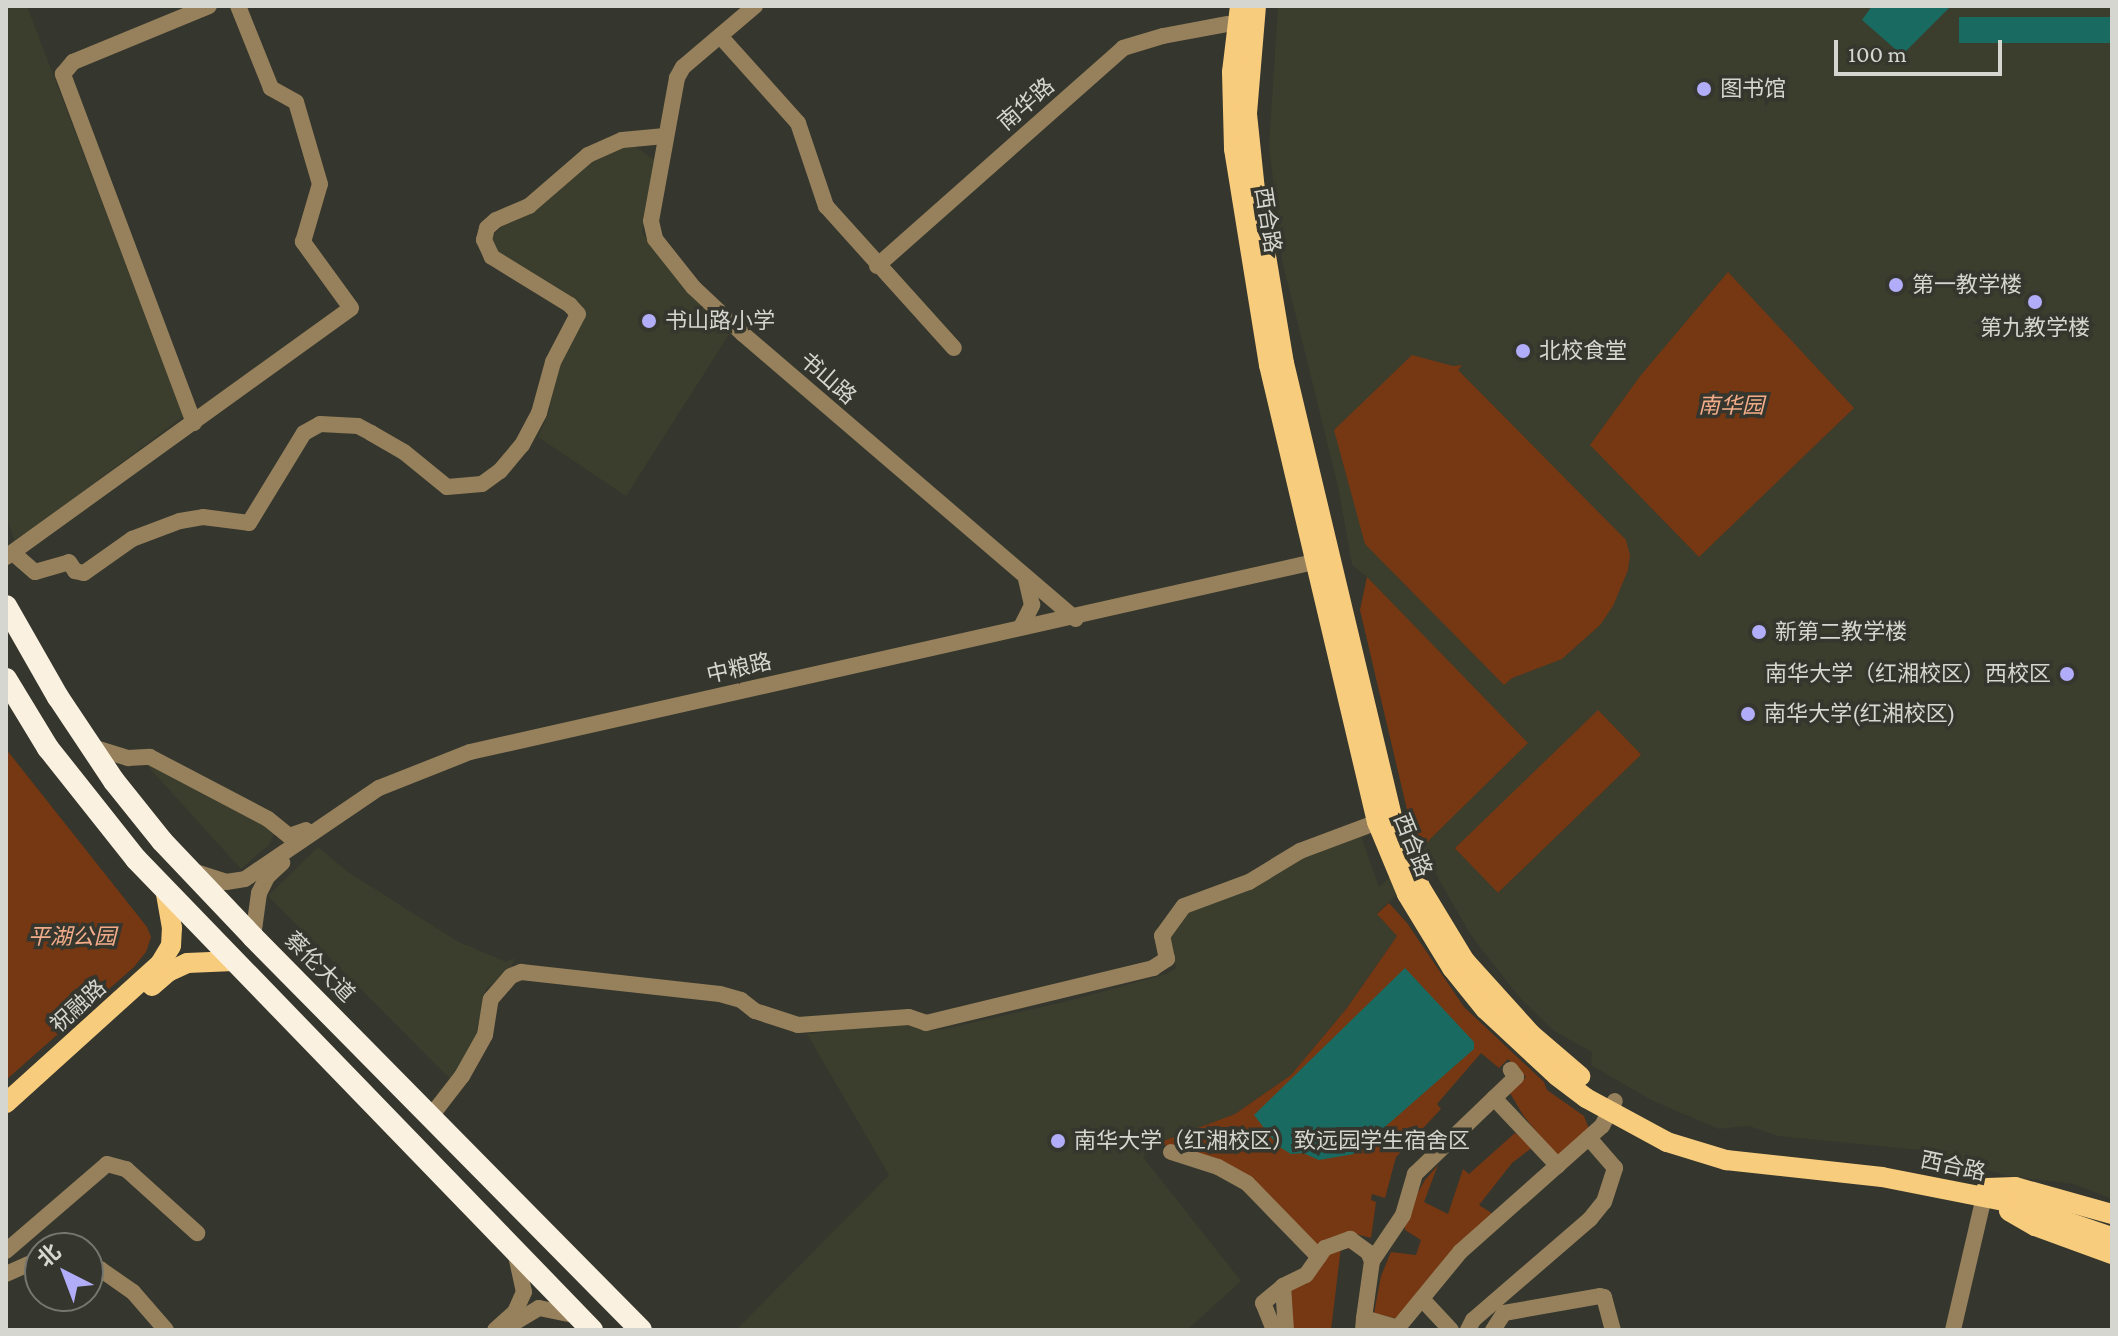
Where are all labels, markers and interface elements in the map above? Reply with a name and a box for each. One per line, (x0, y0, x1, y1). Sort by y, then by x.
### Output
scale bar (1838, 24, 2006, 74)
text: 100 m (1848, 40, 1907, 67)
street label: 南华路 (992, 72, 1060, 136)
place label: 图书馆 (1720, 76, 1786, 102)
marker: 图书馆 (1695, 80, 1713, 98)
street label: 西合路 (1250, 185, 1286, 255)
place label: 第一教学楼 (1912, 272, 2022, 298)
marker: 第一教学楼 (1887, 276, 1905, 294)
marker: 第九教学楼 (2026, 293, 2044, 311)
place label: 书山路小学 (665, 308, 775, 334)
marker: 书山路小学 (640, 312, 658, 330)
place label: 第九教学楼 (1980, 315, 2090, 341)
place label: 北校食堂 (1539, 338, 1627, 364)
marker: 北校食堂 (1514, 342, 1532, 360)
street label: 书山路 (794, 346, 862, 410)
park label: 南华园 (1698, 393, 1764, 419)
place label: 新第二教学楼 (1775, 619, 1907, 645)
marker: 新第二教学楼 (1750, 623, 1768, 641)
street label: 中粮路 (704, 648, 774, 688)
place label: 南华大学（红湘校区）西校区 (1765, 661, 2051, 687)
marker: 南华大学（红湘校区）西校区 (2058, 665, 2076, 683)
place label: 南华大学(红湘校区) (1764, 701, 1955, 727)
marker: 南华大学(红湘校区) (1739, 705, 1757, 723)
street label: 西合路 (1388, 809, 1438, 881)
park label: 平湖公园 (28, 924, 116, 950)
street label: 蔡伦大道 (280, 927, 360, 1007)
street label: 祝融路 (45, 974, 111, 1038)
place label: 南华大学（红湘校区）致远园学生宿舍区 (1074, 1128, 1470, 1154)
marker: 南华大学（红湘校区）致远园学生宿舍区 (1049, 1132, 1067, 1150)
street label: 西合路 (1918, 1146, 1988, 1186)
north arrow (24, 1232, 104, 1312)
text: 北 (32, 1239, 65, 1272)

